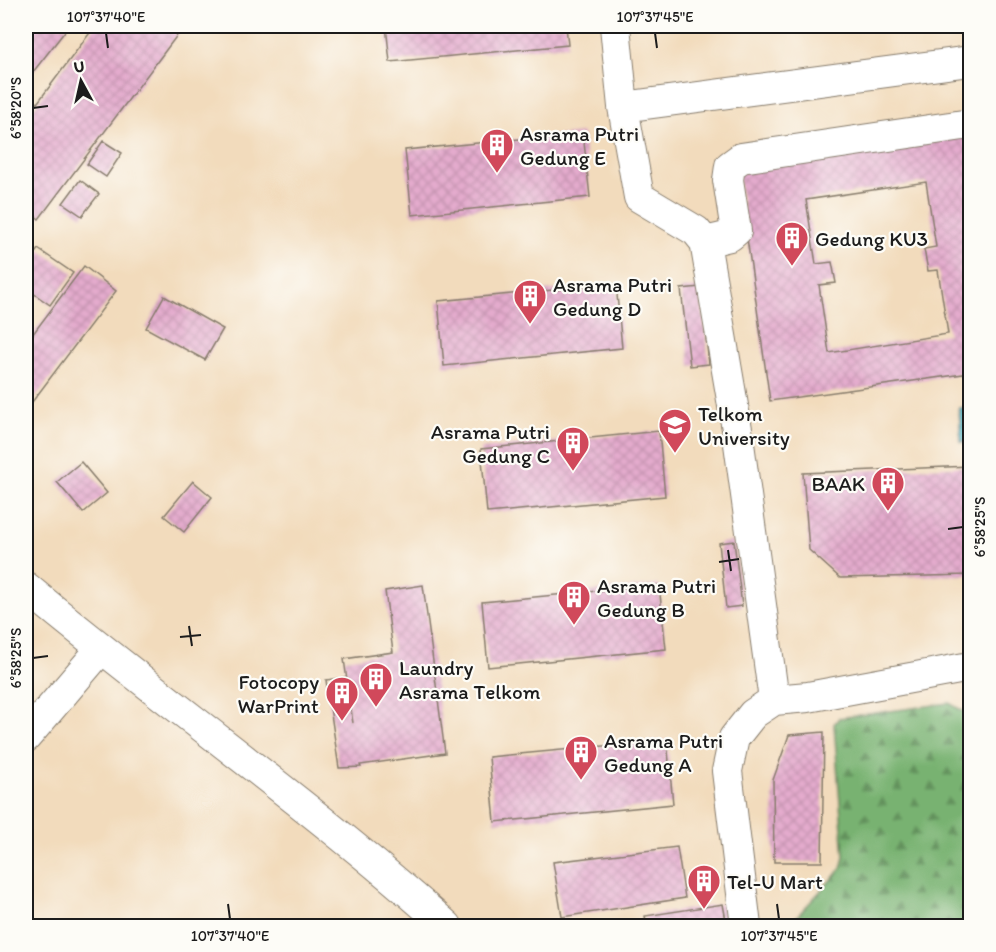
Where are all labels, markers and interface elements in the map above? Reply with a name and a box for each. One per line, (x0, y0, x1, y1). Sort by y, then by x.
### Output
text: 107°37'40"E (67, 8, 145, 26)
text: 107°37'45"E (616, 8, 694, 26)
north arrow (51, 51, 111, 111)
text: U (72, 56, 86, 77)
text: 6°58'20"S (7, 77, 25, 139)
place label: Asrama Putri Gedung E (520, 121, 639, 170)
building icon: Asrama Putri Gedung E (479, 127, 515, 174)
building icon: Gedung KU3 (774, 220, 810, 267)
place label: Gedung KU3 (815, 226, 928, 251)
place label: Asrama Putri Gedung D (553, 272, 672, 321)
building icon: Asrama Putri Gedung D (512, 278, 548, 325)
place label: Telkom University (698, 401, 790, 450)
school or university icon: Telkom University (657, 407, 693, 454)
place label: Asrama Putri Gedung C (431, 419, 550, 468)
building icon: Asrama Putri Gedung C (555, 425, 591, 472)
building icon: BAAK (870, 465, 906, 512)
place label: BAAK (811, 471, 865, 496)
text: 6°58'25"S (971, 497, 989, 557)
place label: Asrama Putri Gedung B (597, 573, 716, 622)
building icon: Asrama Putri Gedung B (556, 579, 592, 626)
text: 6°58'25"S (7, 628, 25, 688)
place label: Laundry Asrama Telkom (399, 655, 541, 704)
building icon: Laundry Asrama Telkom (358, 661, 394, 708)
place label: Fotocopy WarPrint (237, 669, 319, 718)
building icon: Fotocopy WarPrint (324, 675, 360, 722)
place label: Asrama Putri Gedung A (604, 728, 723, 777)
building icon: Asrama Putri Gedung A (563, 734, 599, 781)
building icon: Tel-U Mart (686, 863, 722, 910)
place label: Tel-U Mart (727, 869, 823, 894)
text: 107°37'40"E (191, 927, 269, 945)
text: 107°37'45"E (740, 927, 818, 945)

